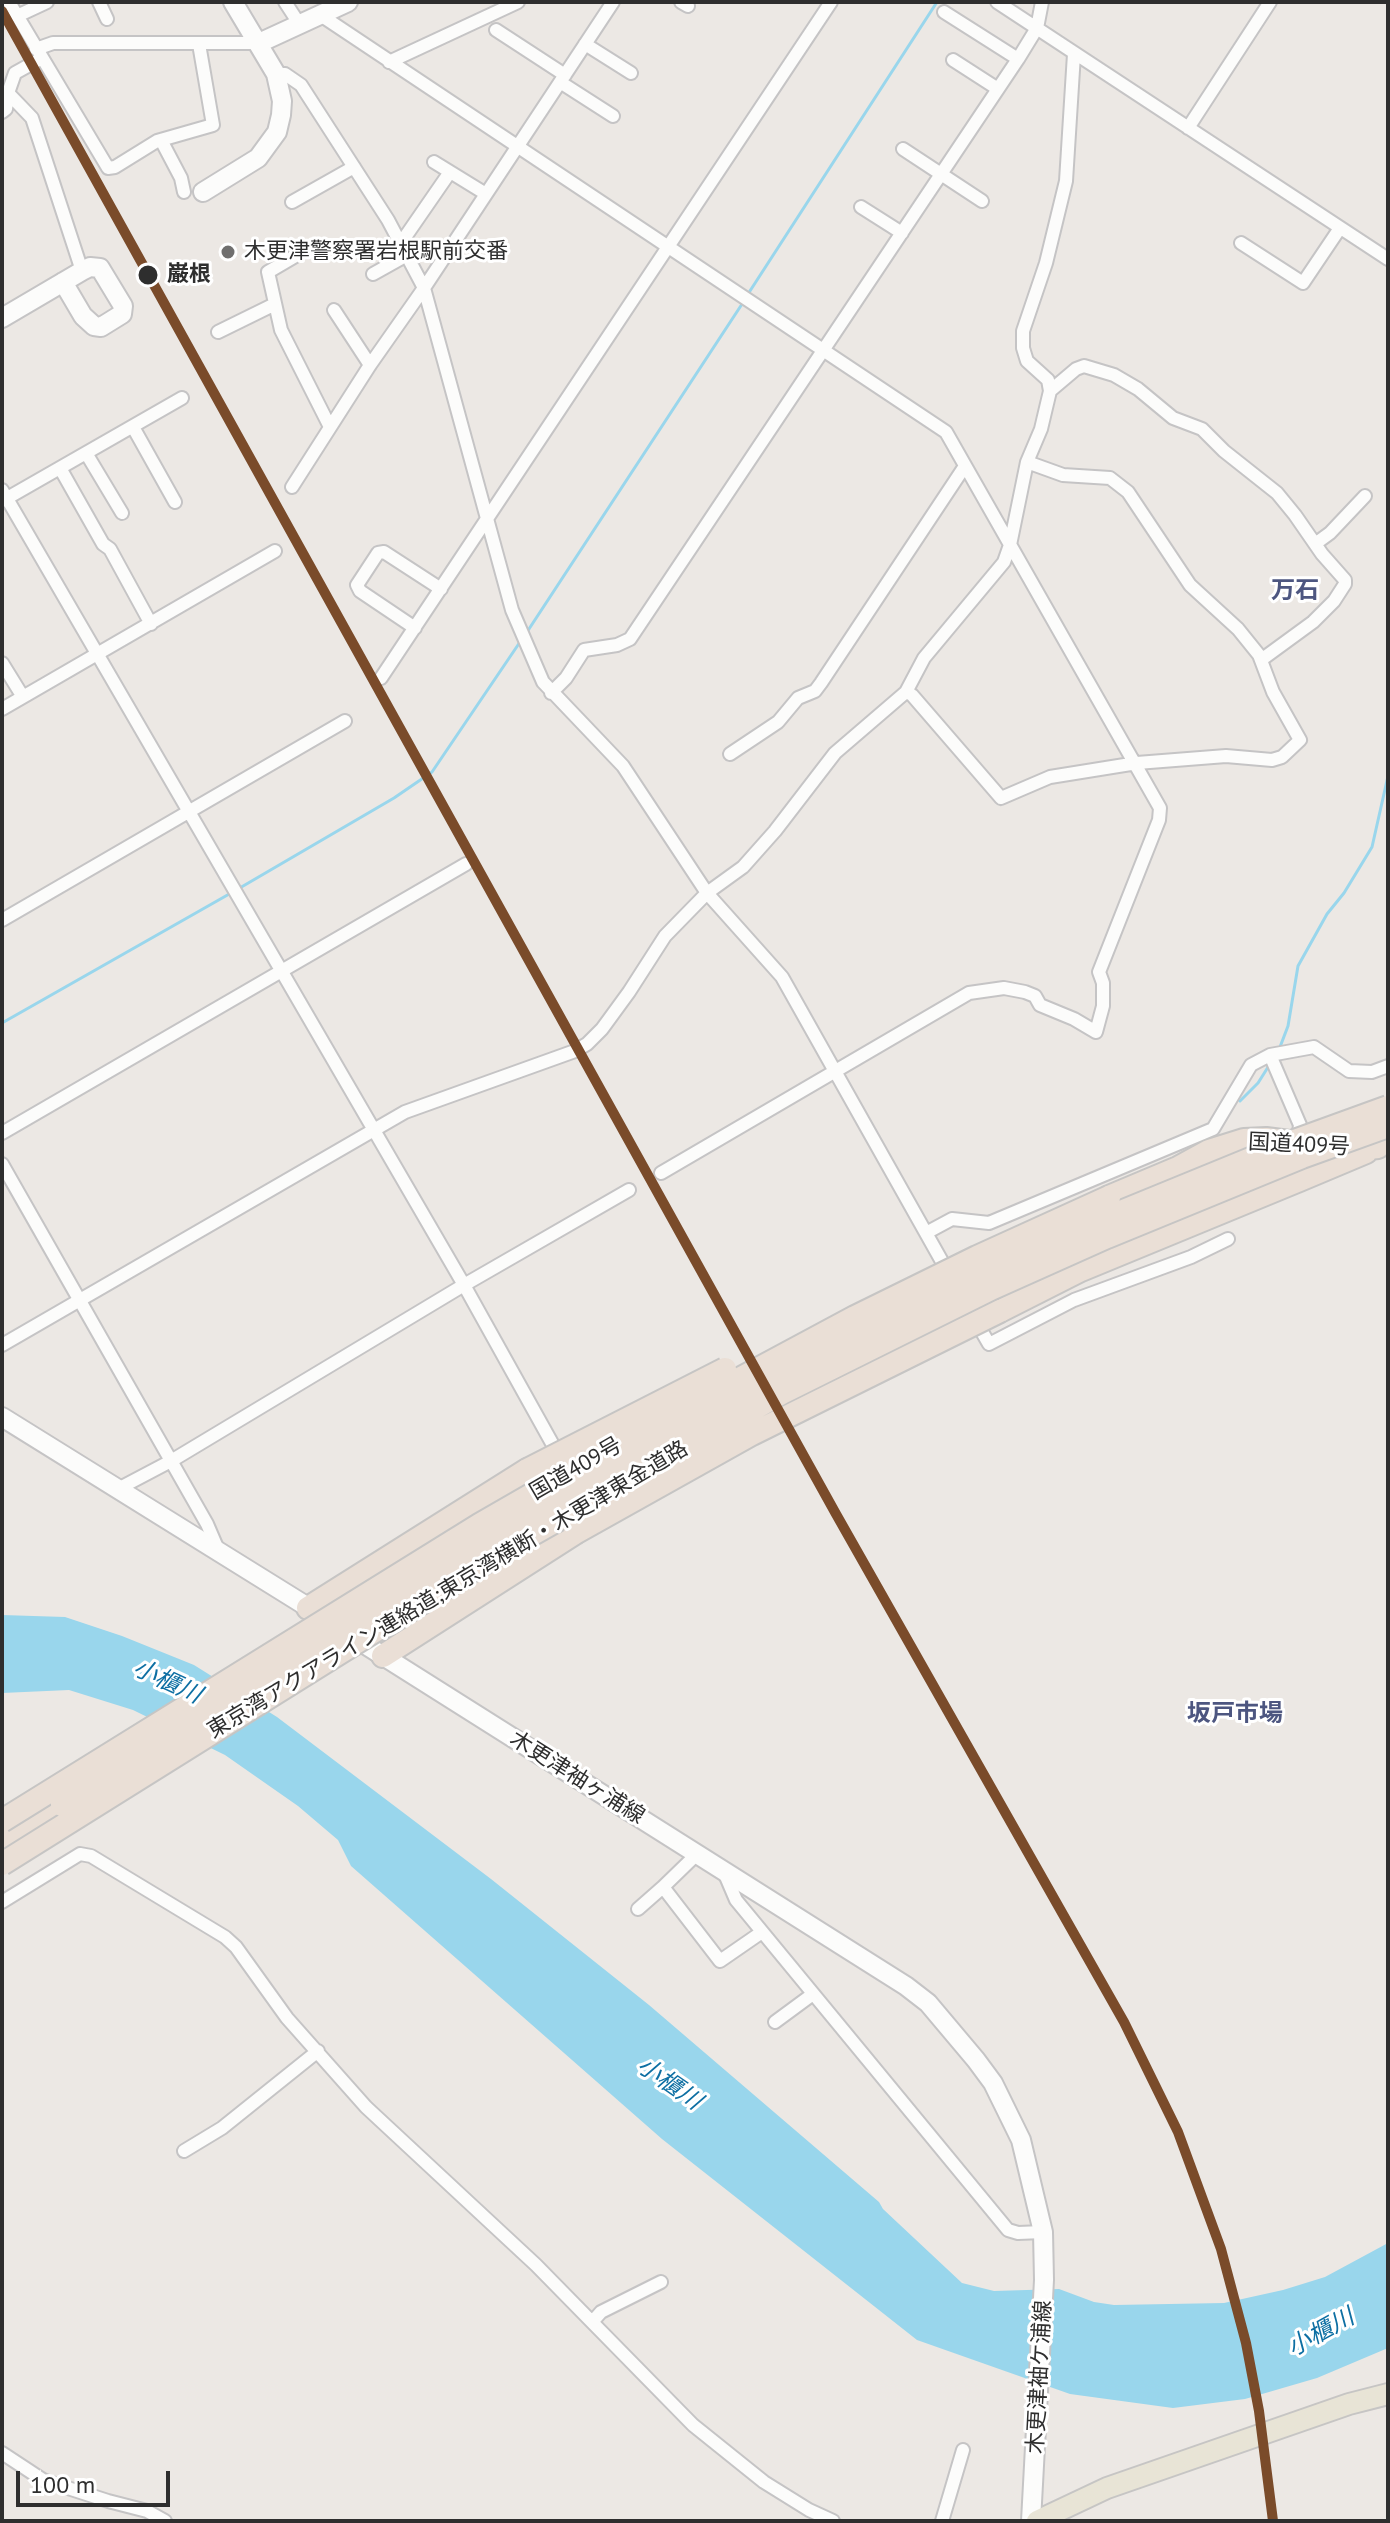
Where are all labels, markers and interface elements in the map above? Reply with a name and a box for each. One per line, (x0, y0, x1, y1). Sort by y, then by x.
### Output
place label: 木更津警察署岩根駅前交番 (244, 239, 508, 265)
marker: 木更津警察署岩根駅前交番 (219, 243, 237, 261)
place label: 巌根 (167, 262, 211, 288)
marker: 巌根 (136, 263, 160, 287)
district label: 万石 (1271, 577, 1319, 605)
street label: 国道409号 (1247, 1129, 1351, 1161)
street label: 国道409号 (525, 1432, 627, 1506)
street label: 東京湾アクアライン連絡道;東京湾横断・木更津東金道路 (203, 1436, 693, 1744)
water label: 小櫃川 (128, 1654, 206, 1710)
district label: 坂戸市場 (1187, 1700, 1283, 1728)
street label: 木更津袖ヶ浦線 (505, 1726, 649, 1830)
water label: 小櫃川 (631, 2052, 707, 2116)
street label: 木更津袖ケ浦線 (1023, 2299, 1057, 2455)
water label: 小櫃川 (1283, 2303, 1359, 2363)
scale bar (20, 2455, 174, 2505)
text: 100 m (30, 2469, 95, 2500)

